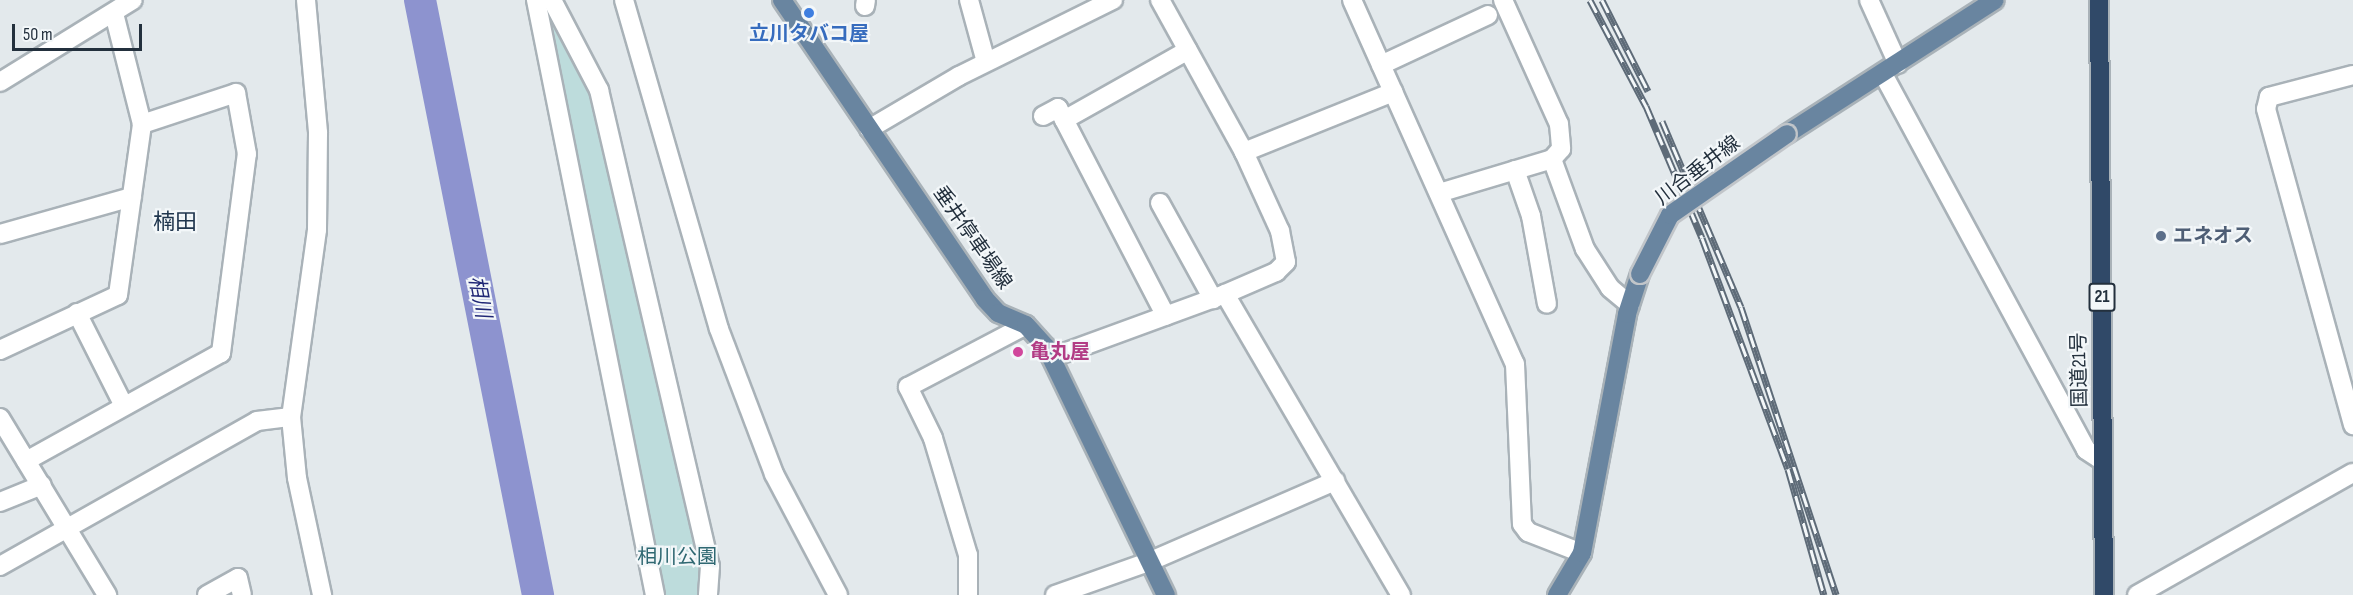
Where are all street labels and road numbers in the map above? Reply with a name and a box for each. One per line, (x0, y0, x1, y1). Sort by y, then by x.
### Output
street label: 川合垂井線 (1651, 131, 1745, 211)
street label: 垂井停車場線 (928, 182, 1016, 294)
road number: 21 (2088, 282, 2116, 312)
street label: 国道21号 (2067, 332, 2093, 408)

